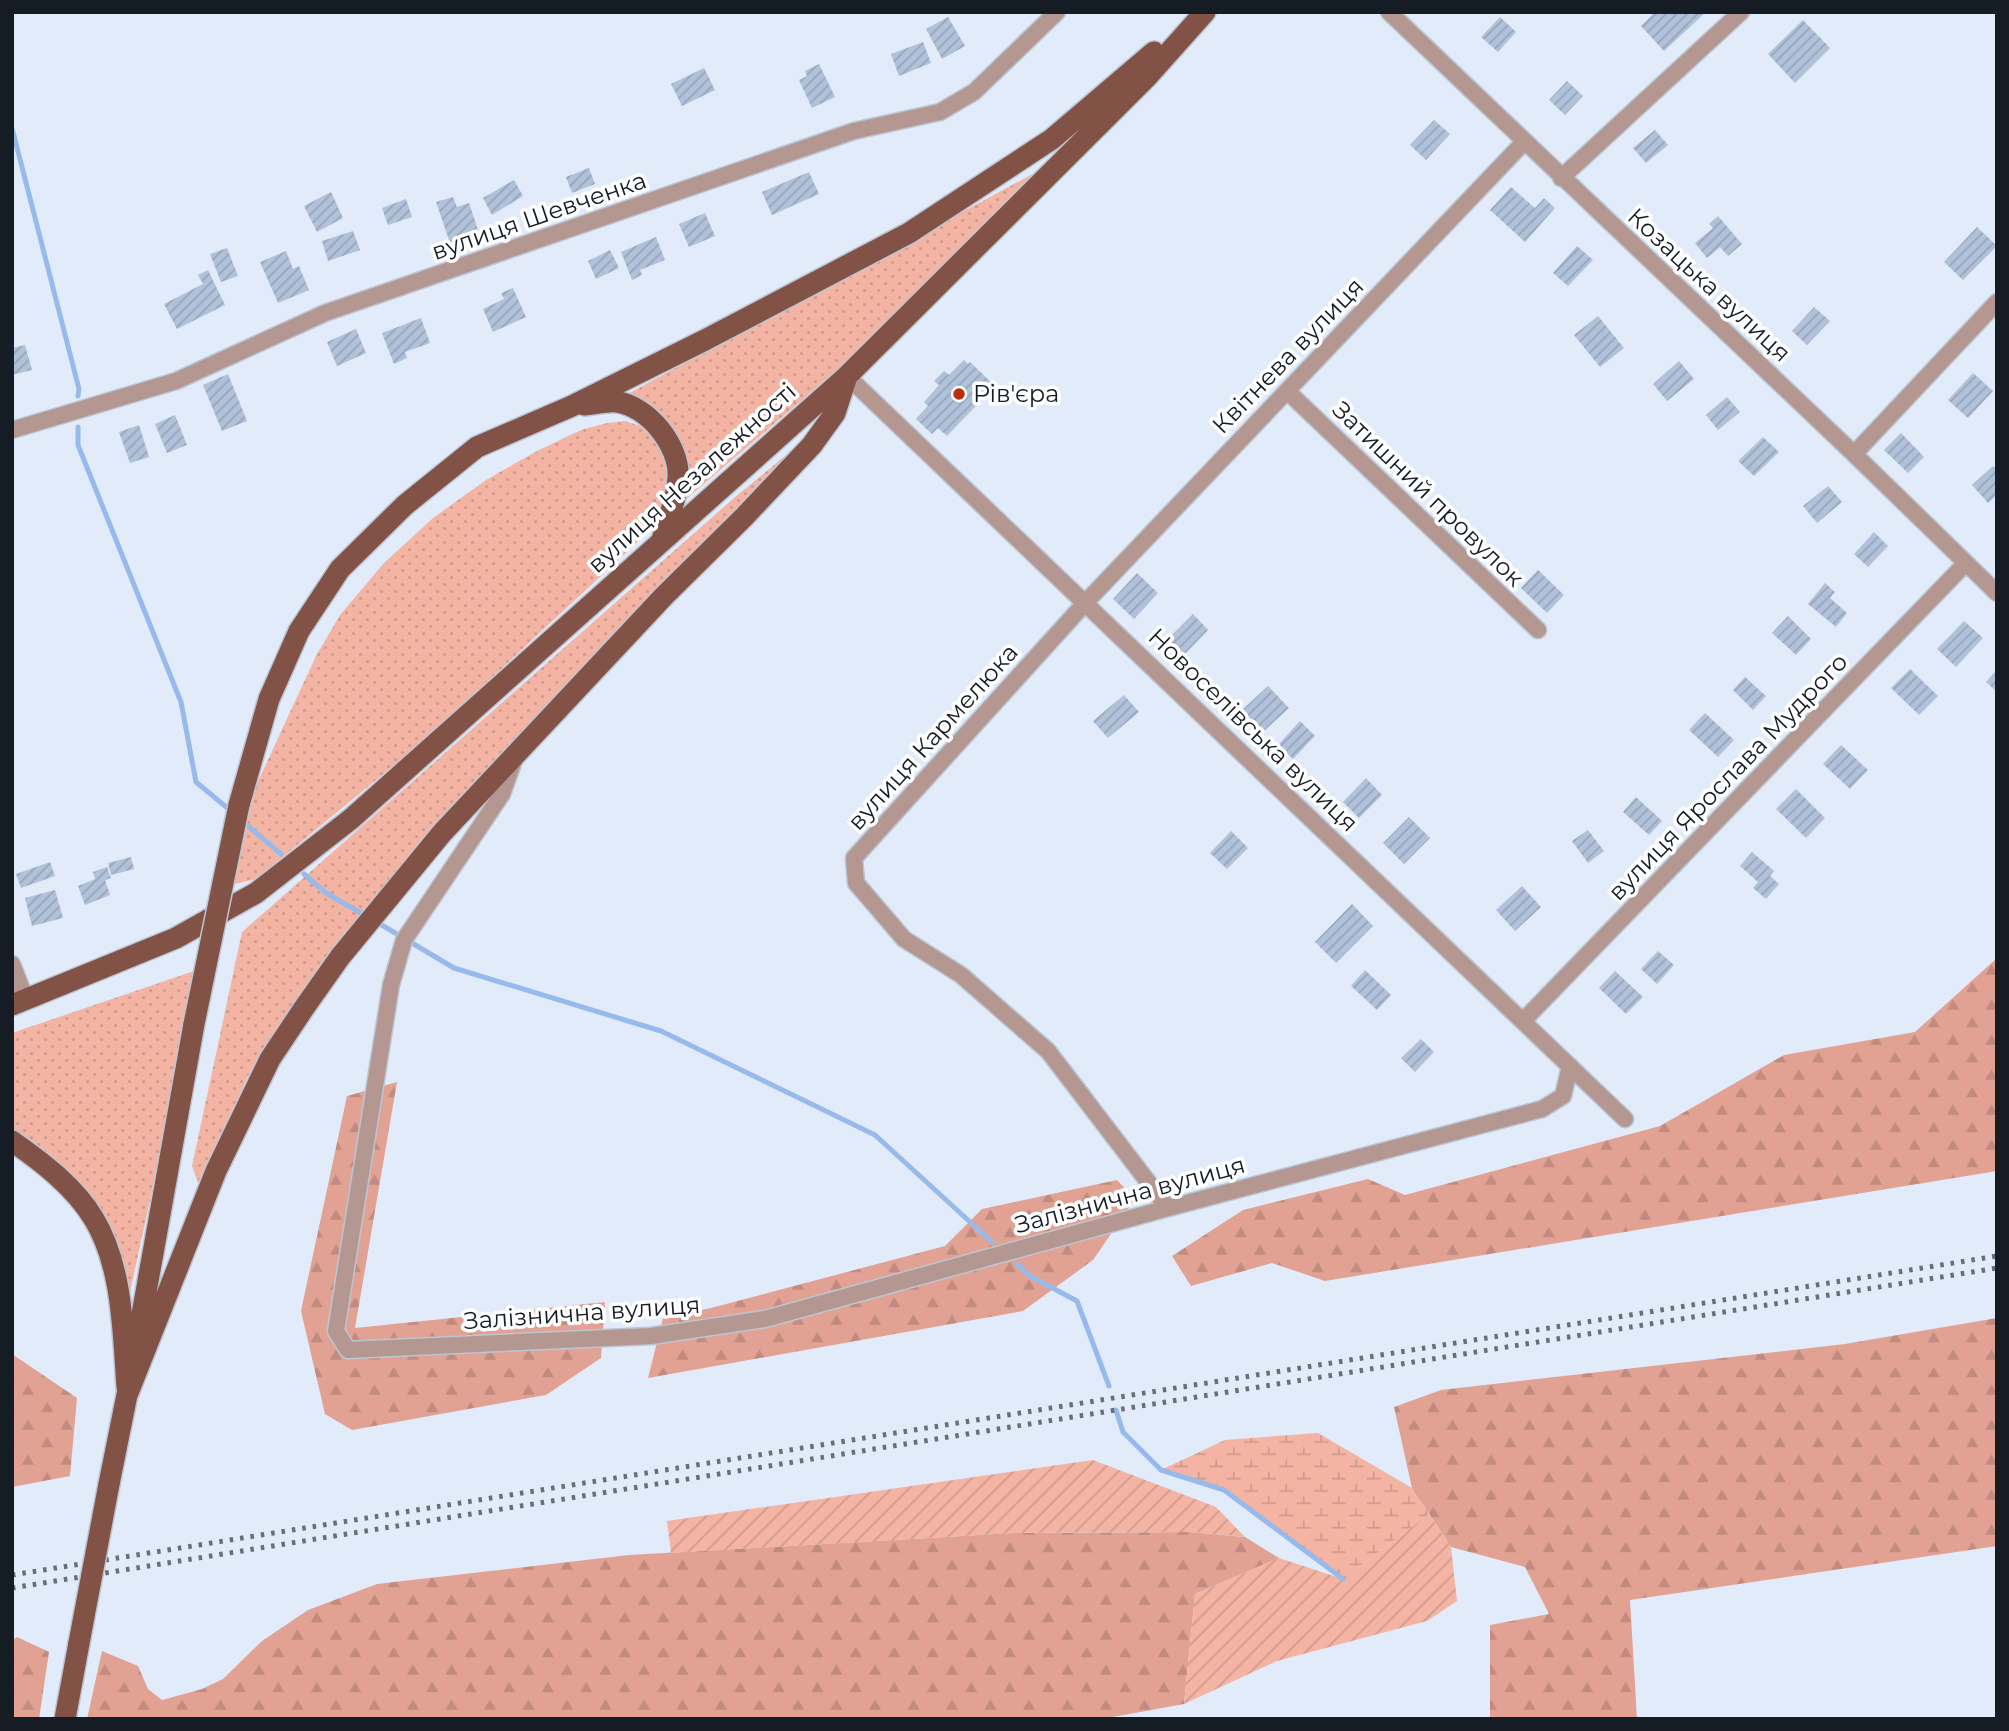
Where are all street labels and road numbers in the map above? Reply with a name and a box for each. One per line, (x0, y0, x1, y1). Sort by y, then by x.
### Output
street label: вулиця Шевченка (428, 165, 650, 266)
street label: Козацька вулиця (1622, 202, 1797, 368)
street label: Квітнева вулиця (1206, 272, 1369, 439)
street label: вулиця Незалежності (582, 377, 802, 579)
street label: Затишний провулок (1327, 395, 1530, 592)
street label: Новоселівська вулиця (1143, 622, 1364, 837)
street label: вулиця Кармелюка (841, 638, 1024, 836)
street label: вулиця Ярослава Мудрого (1602, 647, 1853, 906)
street label: Залізнична вулиця (1012, 1150, 1248, 1239)
street label: Залізнична вулиця (463, 1290, 701, 1335)

